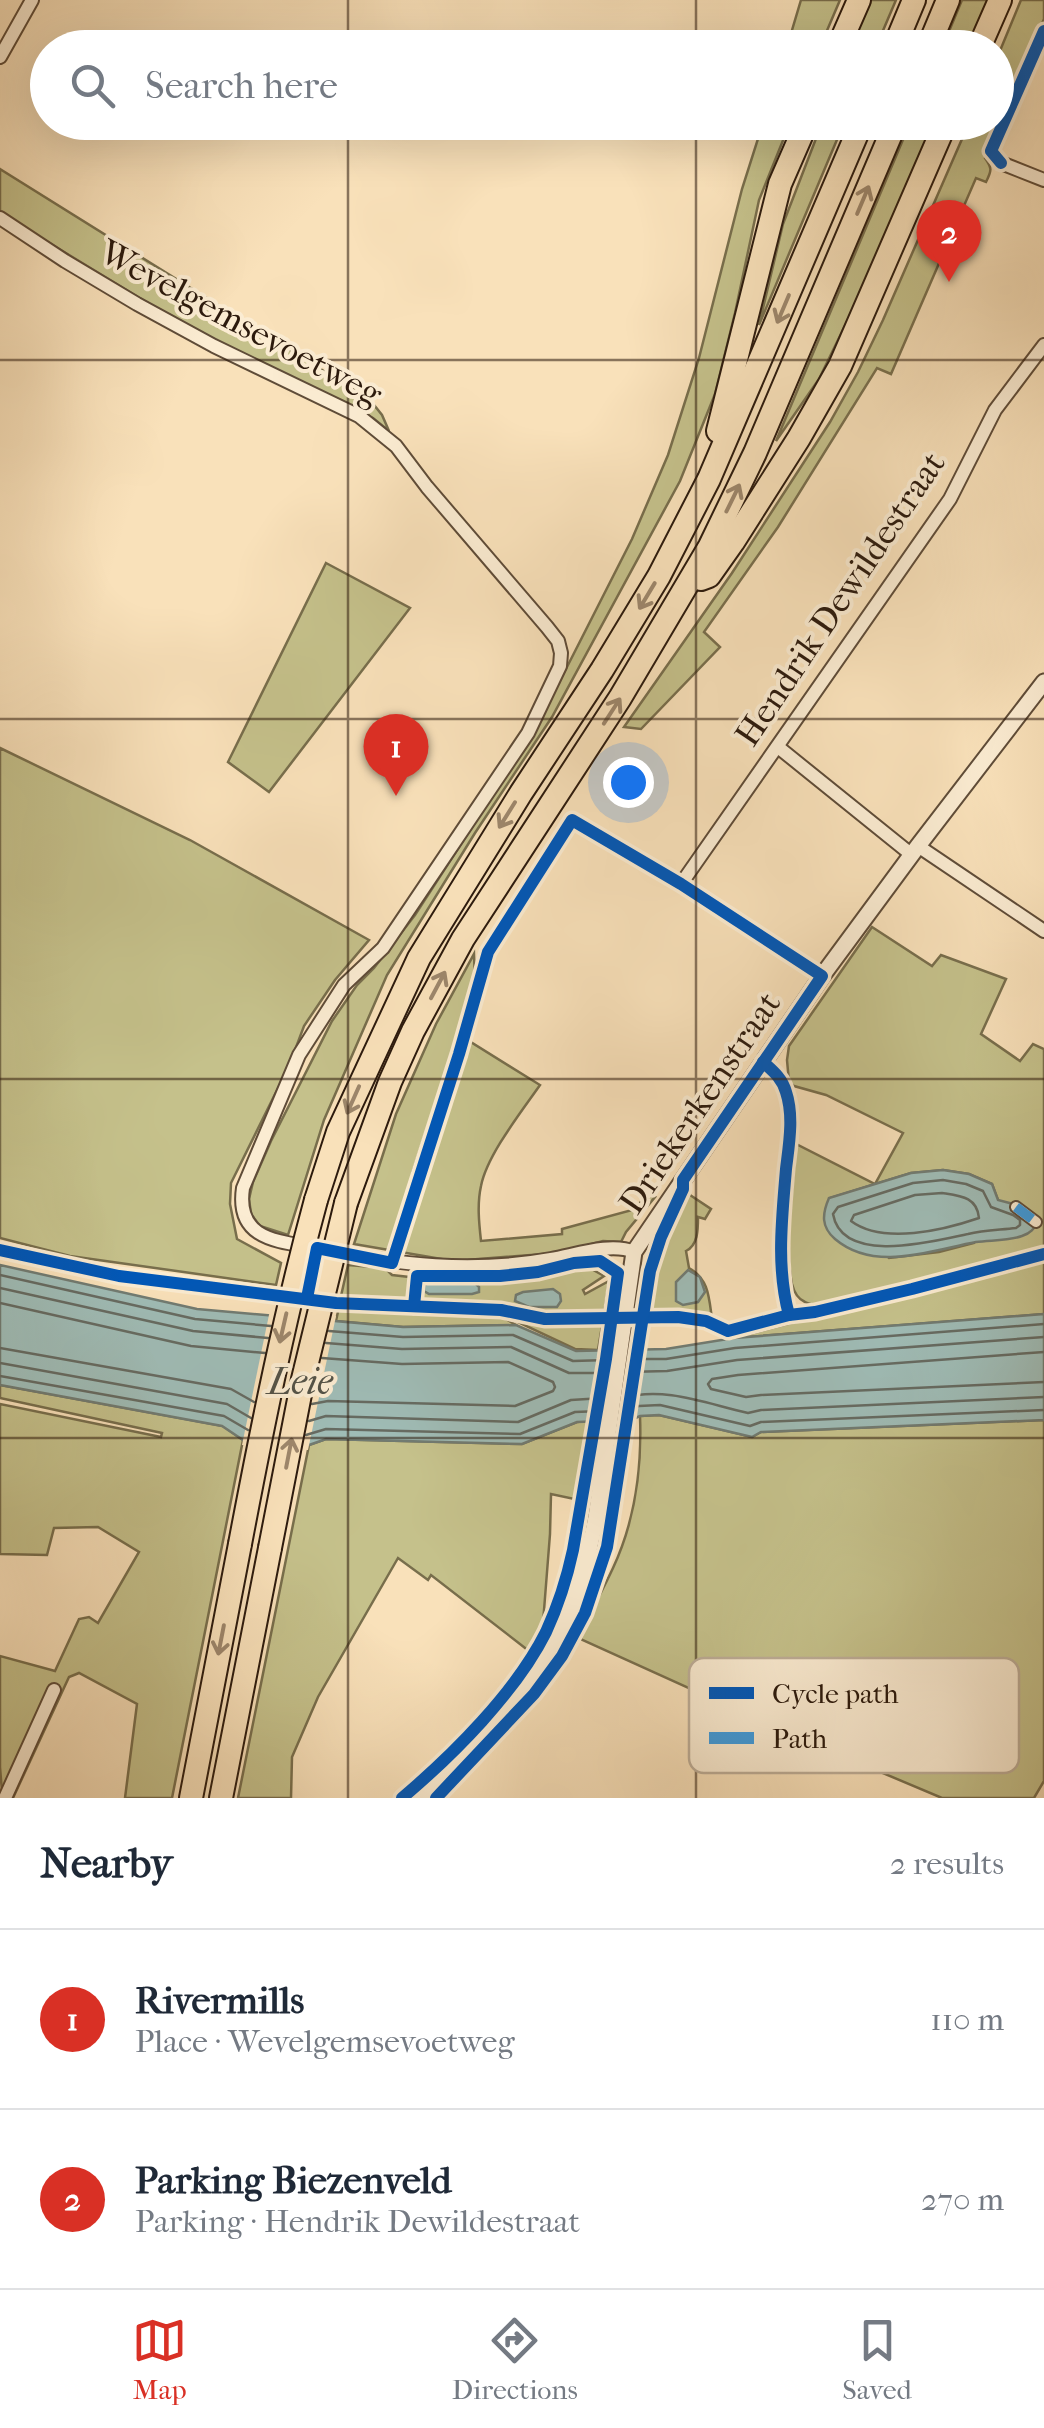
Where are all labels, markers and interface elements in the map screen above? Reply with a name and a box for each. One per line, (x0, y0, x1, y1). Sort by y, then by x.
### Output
search box (30, 30, 1014, 140)
icon: search (65, 58, 120, 113)
text: Search here (145, 63, 338, 108)
one-way arrow (855, 185, 873, 215)
pin: 2 (916, 200, 982, 282)
street label: Wevelgemsevoetweg (92, 231, 389, 415)
one-way arrow (773, 293, 791, 324)
street label: Hendrik Dewildestraat (726, 444, 954, 754)
one-way arrow (725, 483, 744, 513)
one-way arrow (637, 581, 657, 610)
one-way arrow (601, 697, 622, 725)
pin: 1 (364, 714, 428, 796)
your location (603, 757, 654, 808)
one-way arrow (497, 800, 518, 828)
one-way arrow (429, 971, 448, 1000)
street label: Driekerkenstraat (611, 984, 790, 1222)
one-way arrow (342, 1084, 361, 1114)
one-way arrow (273, 1311, 291, 1343)
water label: Leie (264, 1359, 334, 1404)
one-way arrow (280, 1438, 299, 1470)
one-way arrow (210, 1623, 229, 1655)
legend (689, 1658, 1019, 1773)
text: Cycle path (772, 1677, 899, 1710)
text: Path (772, 1722, 828, 1755)
text: Nearby (40, 1839, 172, 1888)
text: 2 results (890, 1845, 1004, 1882)
text: Rivermills (135, 1978, 304, 2023)
text: 1 (67, 2001, 78, 2038)
text: 110 m (930, 2001, 1004, 2038)
text: Place · Wevelgemsevoetweg (135, 2023, 514, 2060)
text: Parking Biezenveld (135, 2158, 452, 2203)
text: 2 (64, 2181, 81, 2218)
text: 270 m (921, 2181, 1004, 2218)
text: Parking · Hendrik Dewildestraat (135, 2203, 580, 2240)
tab: Map (132, 2313, 187, 2406)
tab: Directions (452, 2313, 578, 2406)
tab: Saved (842, 2313, 912, 2406)

